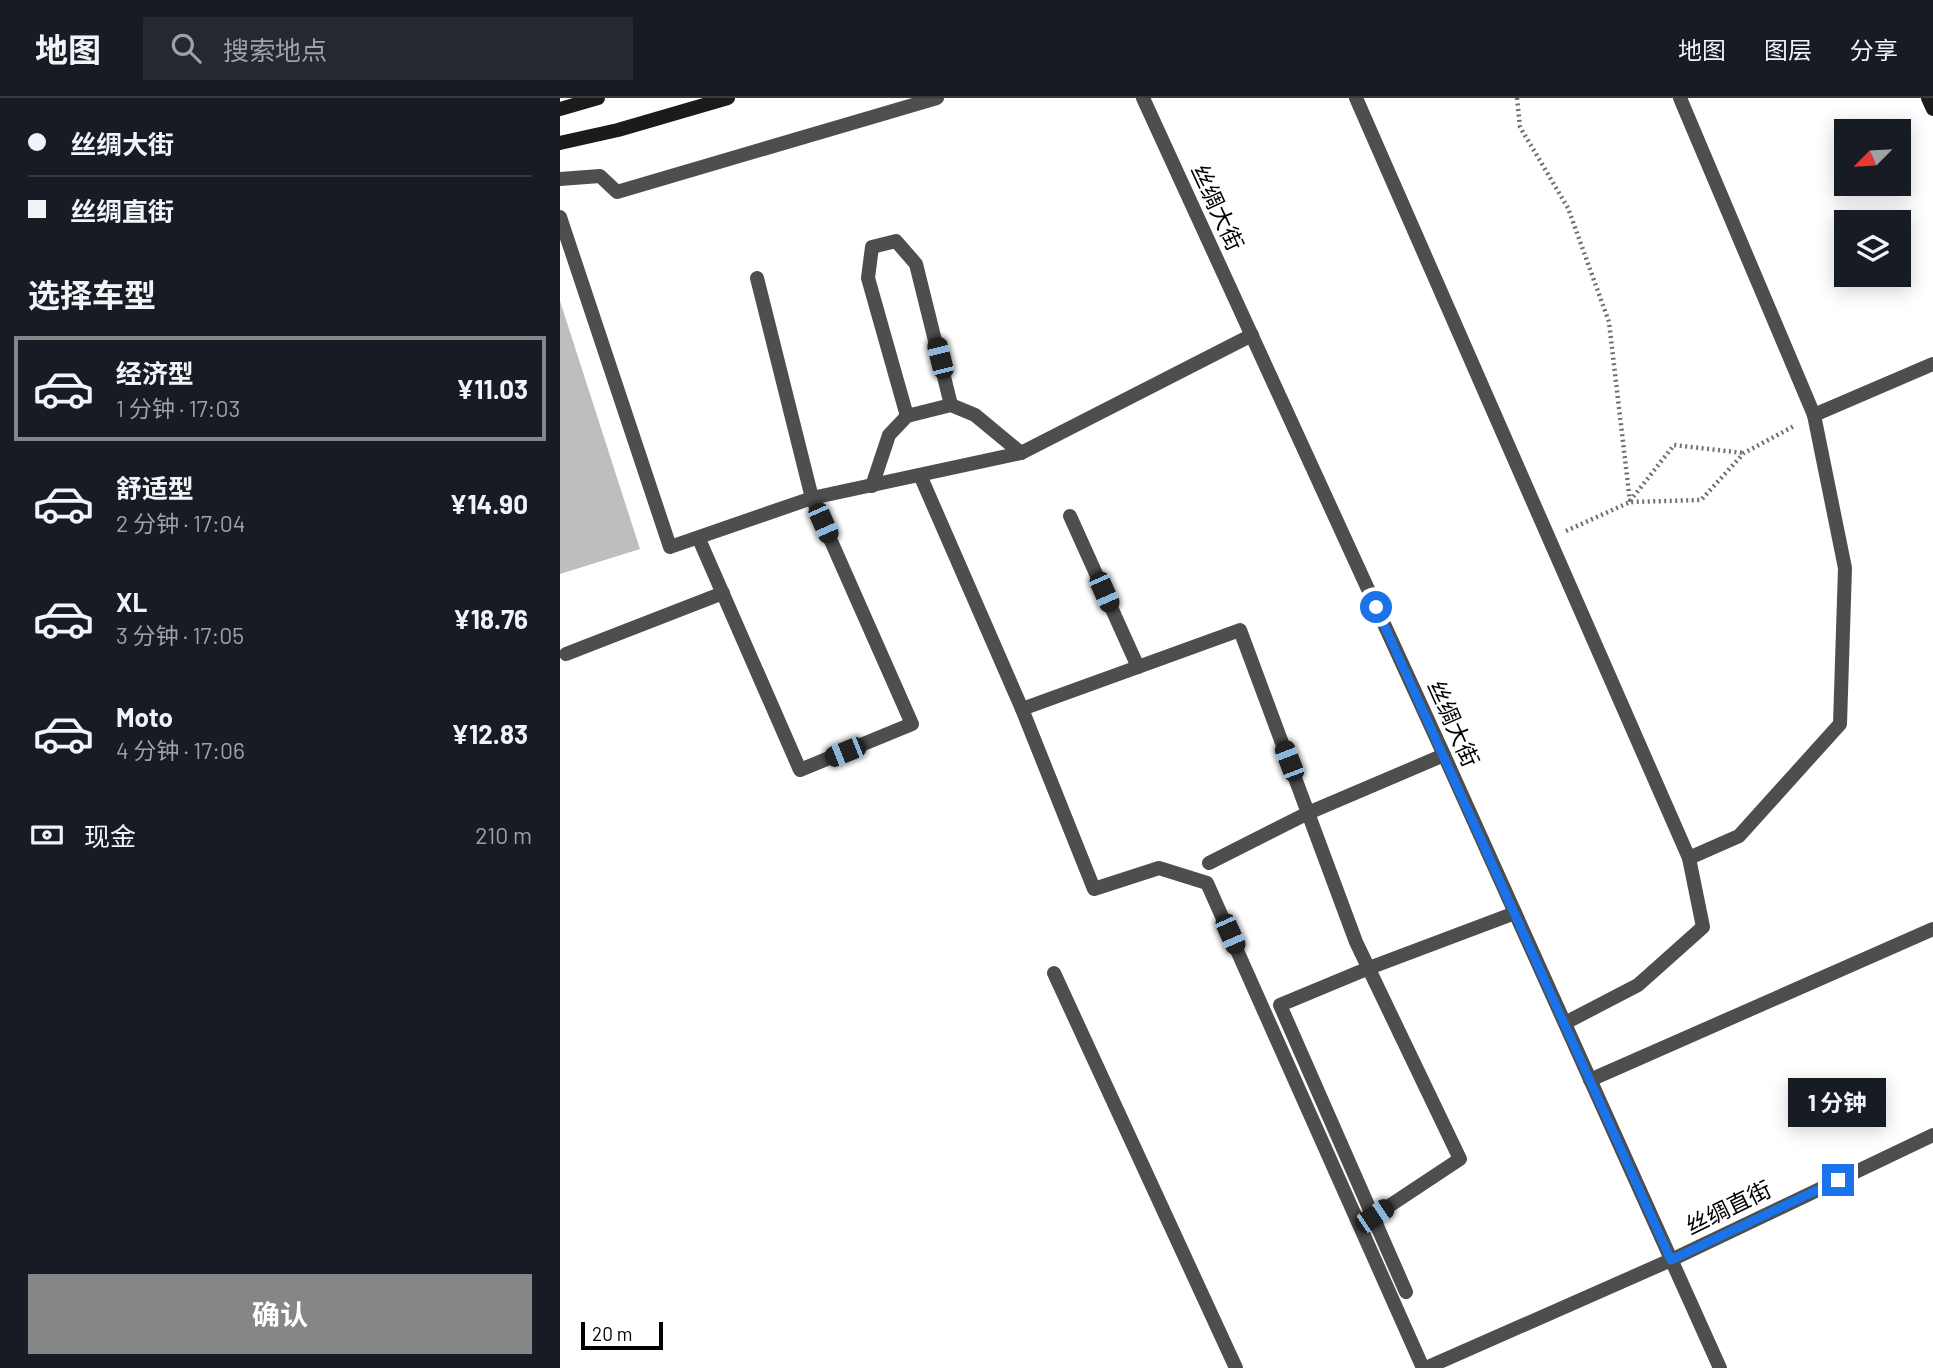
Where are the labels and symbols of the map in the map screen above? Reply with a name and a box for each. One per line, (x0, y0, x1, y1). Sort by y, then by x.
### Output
north arrow (1834, 119, 1911, 196)
street label: 丝绸大街 (1186, 159, 1250, 255)
car (925, 335, 956, 381)
car (805, 500, 842, 546)
car (1086, 569, 1123, 615)
route start (1360, 591, 1392, 623)
street label: 丝绸大街 (1423, 675, 1485, 771)
car (822, 734, 869, 770)
car (1272, 738, 1307, 784)
car (1212, 911, 1249, 957)
callout: 1 分钟 (1789, 1079, 1887, 1128)
route end (1822, 1164, 1854, 1196)
street label: 丝绸直街 (1681, 1174, 1775, 1240)
car (1351, 1196, 1398, 1236)
scale bar (581, 1319, 663, 1351)

